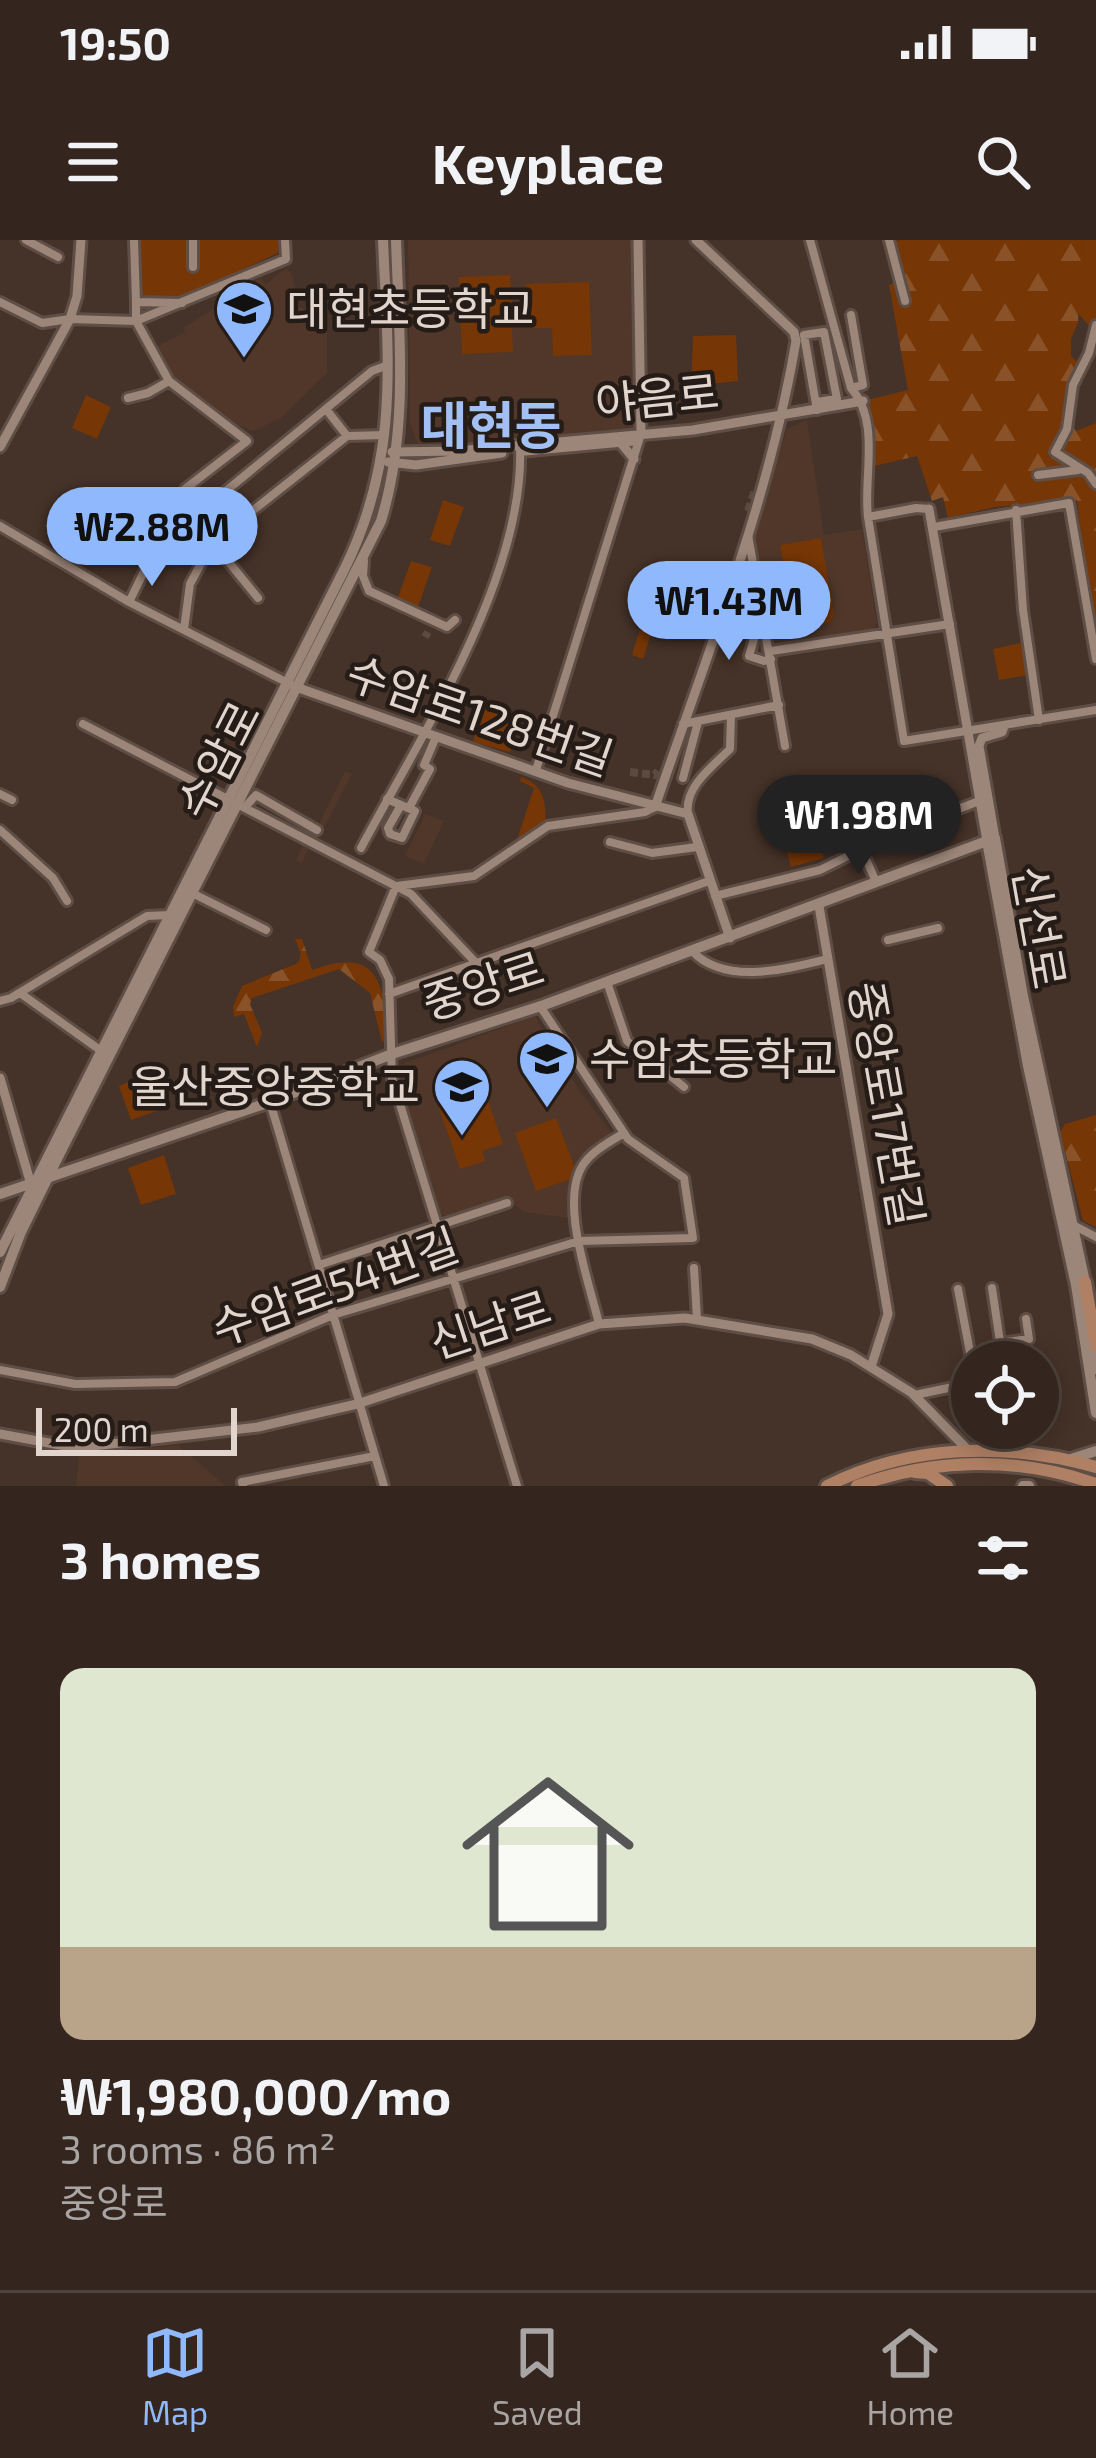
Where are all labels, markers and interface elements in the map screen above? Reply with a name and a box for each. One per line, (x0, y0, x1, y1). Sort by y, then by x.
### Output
text: 19:50 (60, 15, 171, 69)
icon: menu (60, 129, 126, 195)
icon: search (970, 129, 1036, 195)
text: Keyplace (432, 130, 664, 195)
school or university icon: 대현초등학교 (213, 278, 275, 360)
place label: 대현초등학교 (286, 280, 534, 334)
street label: 야음로 (592, 363, 721, 429)
district label: 대현동 (421, 393, 561, 454)
pin: ₩2.88M (54, 487, 250, 589)
text: ₩2.88M (74, 502, 230, 549)
pin: ₩1.43M (631, 561, 827, 663)
text: ₩1.43M (654, 576, 804, 623)
street label: 수암로128번길 (341, 643, 621, 785)
street label: 수암로 (165, 692, 269, 827)
pin: ₩1.98M (761, 775, 957, 877)
text: ₩1.98M (784, 790, 934, 837)
street label: 신선로 (1004, 861, 1078, 992)
street label: 중앙로 (415, 939, 550, 1029)
street label: 중앙로17번길 (840, 977, 936, 1230)
school or university icon: 수암초등학교 (516, 1028, 578, 1110)
place label: 수암초등학교 (589, 1030, 837, 1084)
school or university icon: 울산중앙중학교 (431, 1056, 493, 1138)
place label: 울산중앙중학교 (130, 1058, 420, 1112)
street label: 수암로54번길 (203, 1215, 465, 1355)
street label: 신남로 (422, 1278, 557, 1368)
map controls (951, 1341, 1059, 1449)
button: locate (951, 1341, 1059, 1449)
scale bar (36, 1402, 237, 1455)
text: 200 m (54, 1409, 149, 1449)
icon: filters (970, 1525, 1036, 1591)
text: 3 homes (60, 1528, 261, 1589)
icon: home (440, 1746, 656, 1962)
text: ₩1,980,000/mo (60, 2064, 451, 2125)
text: 3 rooms · 86 m² (60, 2125, 335, 2172)
text: 중앙로 (60, 2178, 168, 2225)
tab: Map (142, 2320, 208, 2432)
tab: Saved (492, 2320, 583, 2432)
tab: Home (867, 2320, 954, 2432)

